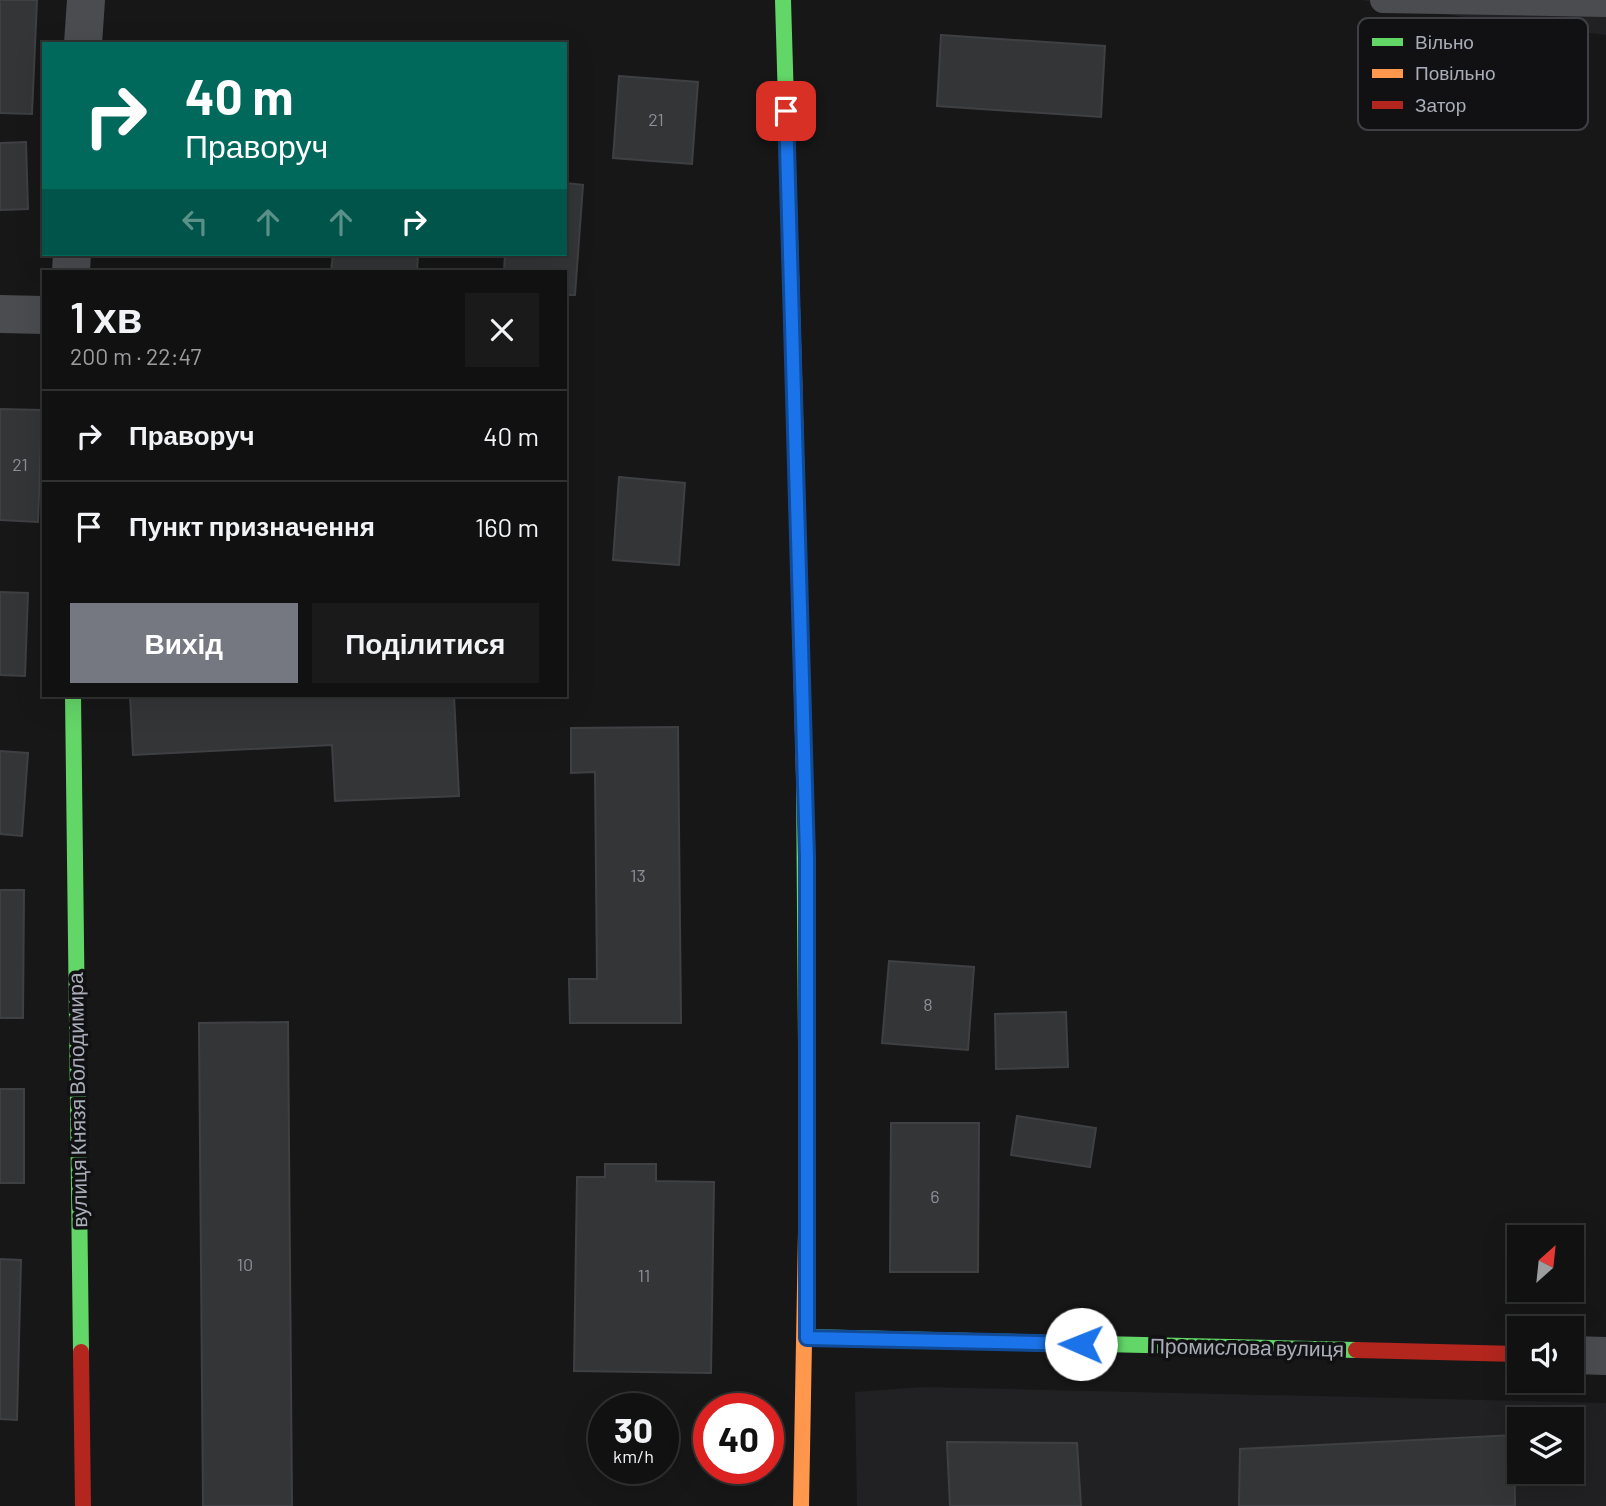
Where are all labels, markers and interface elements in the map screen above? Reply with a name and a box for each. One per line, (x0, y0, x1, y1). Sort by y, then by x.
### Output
legend (1358, 18, 1588, 130)
text: Вільно (1415, 30, 1474, 53)
text: Повільно (1415, 61, 1496, 84)
text: 40 m (185, 66, 293, 125)
icon: right (70, 70, 161, 161)
pin (756, 81, 816, 141)
icon: arrive (767, 92, 805, 130)
text: Затор (1415, 93, 1466, 116)
house number: 21 (648, 108, 664, 130)
text: Праворуч (185, 126, 328, 164)
icon: left (176, 203, 214, 241)
icon: ahead (249, 203, 287, 241)
icon: ahead (322, 203, 360, 241)
icon: right (395, 203, 433, 241)
text: 1 хв (70, 291, 142, 341)
button: close (465, 293, 539, 367)
text: 200 m · 22:47 (70, 342, 201, 370)
icon: right (70, 417, 108, 455)
text: Праворуч (129, 419, 255, 450)
text: 40 m (483, 420, 539, 451)
house number: 21 (12, 453, 28, 475)
icon: arrive (70, 508, 108, 546)
text: Пункт призначення (129, 510, 375, 541)
text: 160 m (475, 511, 539, 542)
button: Вихід (70, 603, 298, 683)
button: Поділитися (312, 603, 539, 683)
house number: 13 (630, 864, 646, 886)
street label: вулиця Князя Володимира (62, 972, 91, 1228)
house number: 8 (923, 993, 933, 1015)
house number: 6 (930, 1185, 940, 1207)
north arrow (1507, 1225, 1584, 1302)
map controls (1507, 1225, 1584, 1484)
house number: 10 (237, 1253, 253, 1275)
house number: 11 (638, 1264, 650, 1286)
position arrow (1044, 1307, 1118, 1381)
button: sound (1507, 1316, 1584, 1393)
street label: Промислова вулиця (1150, 1332, 1344, 1361)
speed limit sign: 40 (693, 1393, 784, 1484)
button: layers (1507, 1407, 1584, 1484)
text: 30 (614, 1408, 653, 1450)
text: km/h (613, 1445, 654, 1467)

